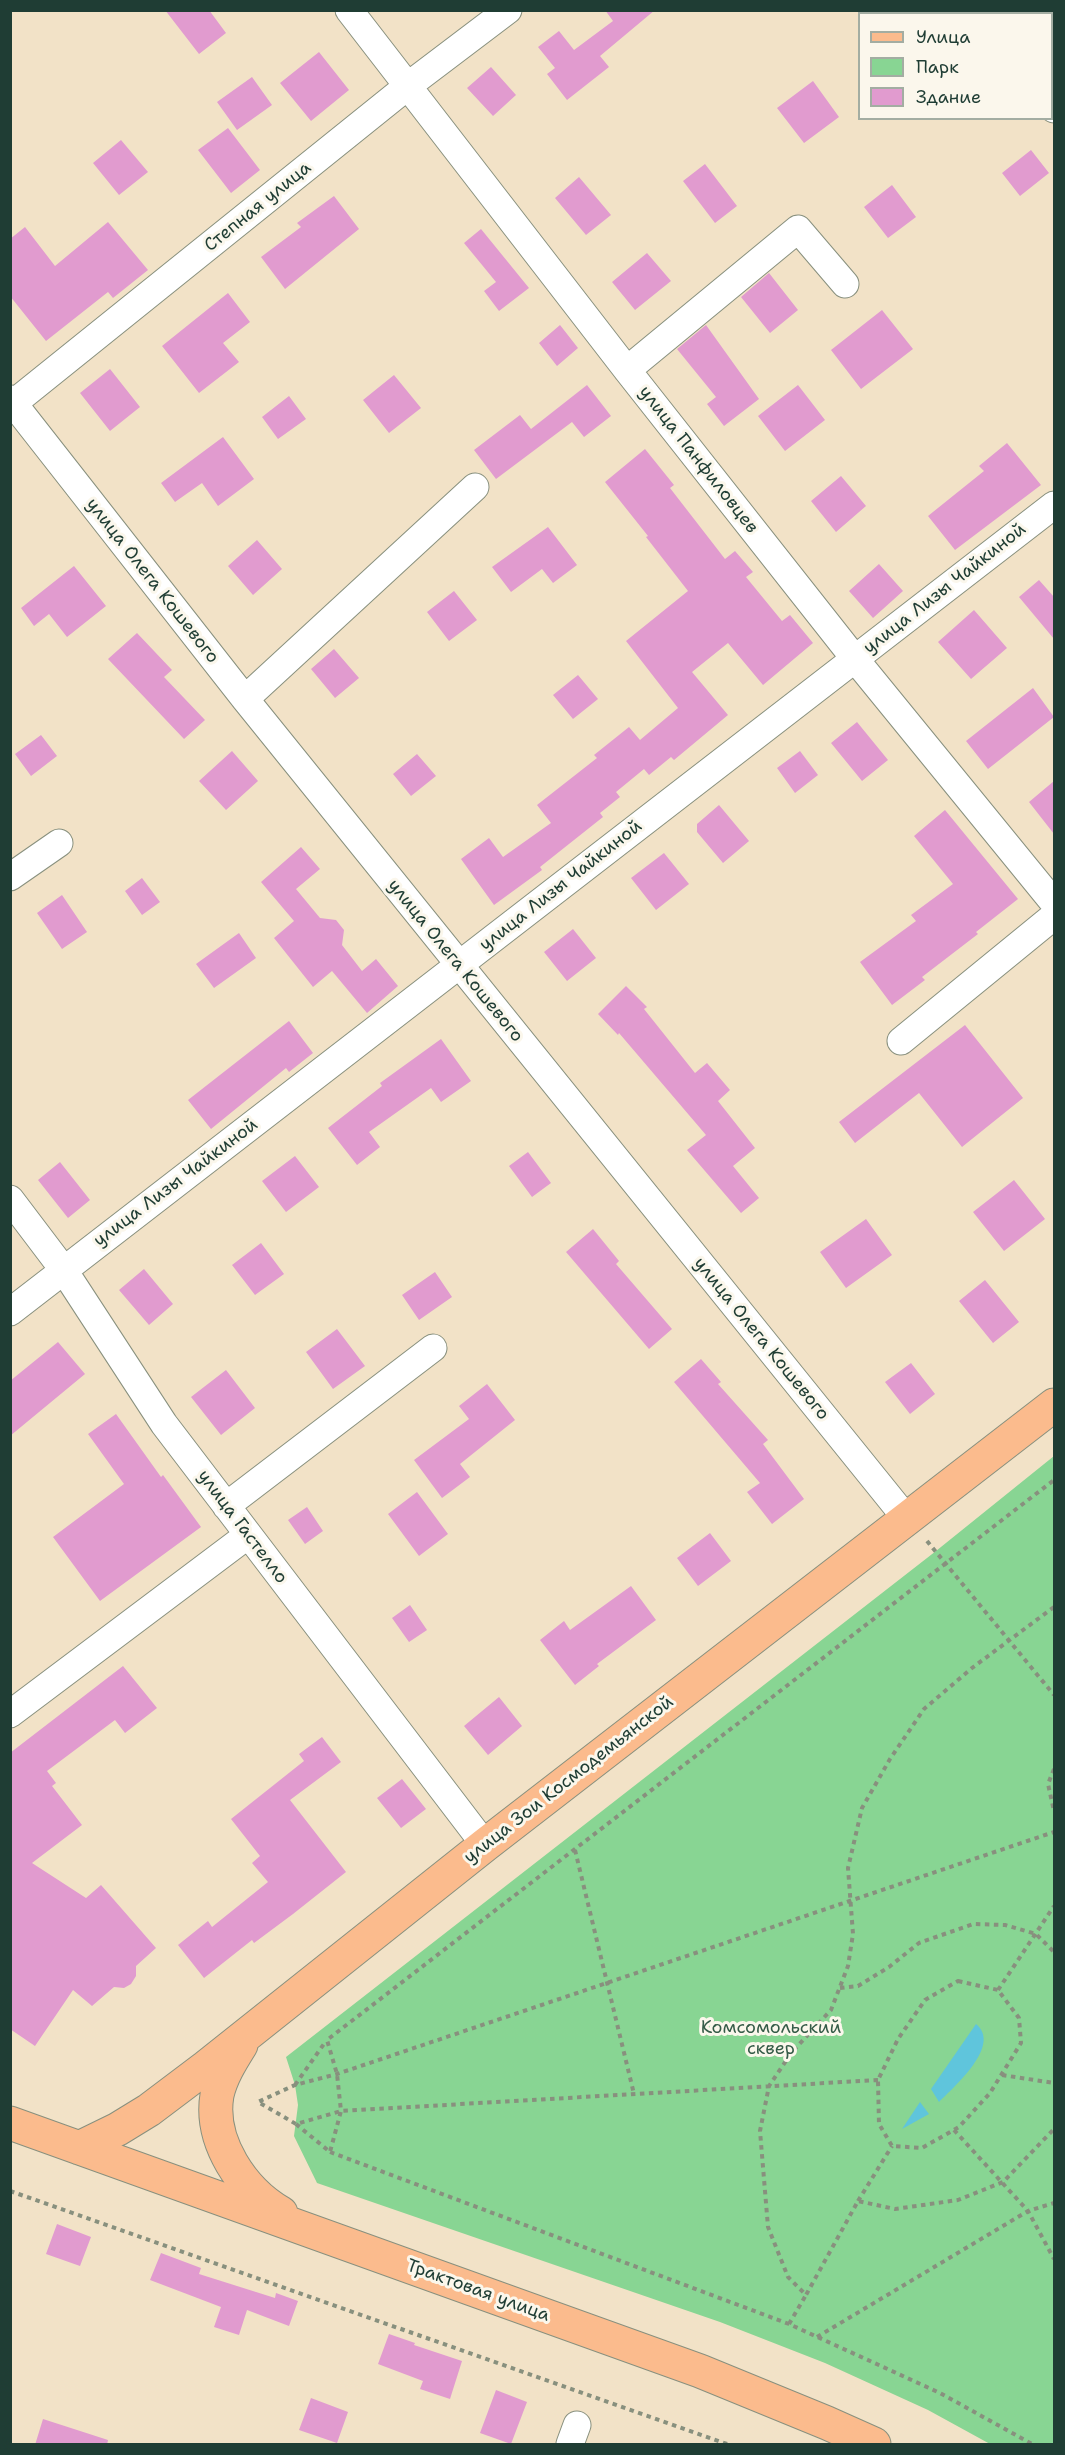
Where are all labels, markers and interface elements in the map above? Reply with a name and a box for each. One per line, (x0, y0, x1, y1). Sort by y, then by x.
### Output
legend (858, 12, 1053, 120)
text: Улица (916, 25, 970, 49)
text: Парк (916, 55, 959, 79)
text: Здание (916, 85, 981, 109)
street label: Степная улица (200, 157, 316, 257)
street label: улица Панфиловцев (634, 382, 762, 538)
street label: улица Олега Кошевого (81, 494, 223, 668)
street label: улица Лизы Чайкиной (860, 519, 1030, 659)
street label: улица Лизы Чайкиной (476, 816, 646, 956)
street label: улица Олега Кошевого (383, 875, 527, 1047)
street label: улица Лизы Чайкиной (90, 1114, 262, 1252)
street label: улица Олега Кошевого (689, 1253, 833, 1425)
street label: улица Гастелло (192, 1466, 292, 1588)
street label: улица Зои Космодемьянской (460, 1692, 678, 1868)
park label: Комсомольский сквер (701, 2017, 841, 2060)
street label: Трактовая улица (403, 2255, 553, 2327)

